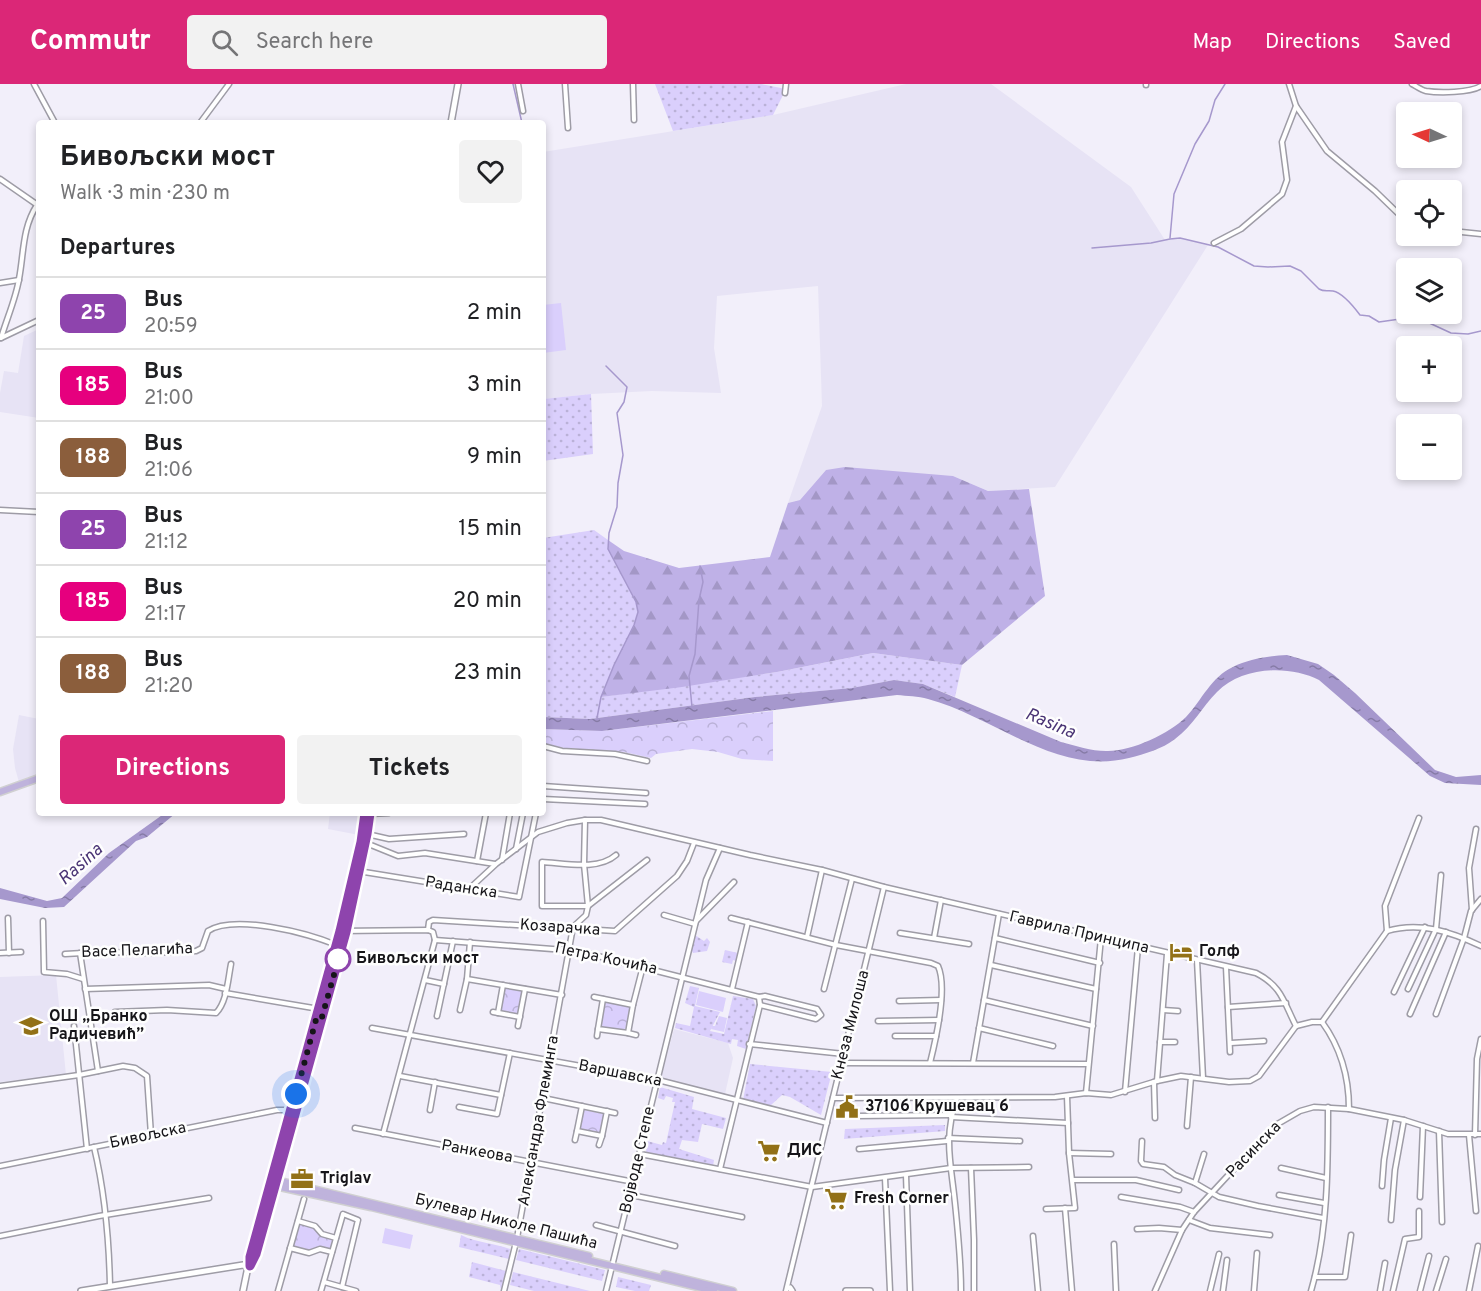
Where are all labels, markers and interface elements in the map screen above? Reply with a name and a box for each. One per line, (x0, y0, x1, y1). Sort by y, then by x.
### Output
search box (187, 15, 607, 69)
text: Commutr (30, 24, 151, 60)
icon: search (208, 26, 241, 59)
text: Search here (256, 29, 373, 56)
text: Map (1192, 29, 1232, 56)
text: Directions (1265, 29, 1360, 56)
text: Saved (1393, 29, 1451, 56)
north arrow (1396, 102, 1462, 168)
map controls (1396, 102, 1462, 480)
text: Бивољски мост (60, 140, 275, 176)
button: heart (459, 140, 522, 203)
button: locate (1396, 180, 1462, 246)
text: Walk · 3 min · 230 m (60, 181, 230, 207)
text: Departures (60, 235, 176, 262)
button: layers (1396, 258, 1462, 324)
text: Bus (144, 287, 183, 314)
text: 25 (80, 300, 106, 327)
text: 2 min (467, 300, 522, 327)
text: 20:59 (144, 314, 198, 340)
button: + (1396, 336, 1462, 402)
text: Bus (144, 359, 183, 386)
text: 185 (76, 372, 110, 399)
text: 3 min (467, 372, 522, 399)
text: 21:00 (144, 386, 194, 412)
button: − (1396, 414, 1462, 480)
text: Bus (144, 431, 183, 458)
text: 188 (76, 444, 110, 471)
text: 9 min (467, 444, 522, 471)
text: 21:06 (144, 458, 193, 484)
text: Bus (144, 503, 183, 530)
text: 25 (80, 516, 106, 543)
text: 15 min (458, 516, 522, 543)
text: 21:12 (144, 530, 188, 556)
text: Bus (144, 575, 183, 602)
text: 185 (76, 588, 110, 615)
text: 20 min (453, 588, 522, 615)
text: 21:17 (144, 602, 186, 628)
text: Bus (144, 647, 183, 674)
text: 188 (76, 660, 110, 687)
text: 23 min (454, 660, 522, 687)
text: 21:20 (144, 674, 193, 700)
water label: Rasina (1021, 703, 1079, 745)
button: Directions (60, 735, 285, 804)
button: Tickets (297, 735, 522, 804)
water label: Rasina (54, 839, 109, 891)
street label: Раданска (424, 872, 498, 904)
street label: Гаврила Принципа (1007, 907, 1151, 959)
street label: Козарачка (519, 915, 601, 941)
street label: Петра Кочића (553, 938, 659, 980)
street label: Васе Пелагића (81, 939, 193, 963)
hotel icon: Голф (1168, 939, 1194, 965)
place label: Голф (1199, 942, 1240, 962)
marker: Бивољски мост (325, 946, 351, 972)
place label: Бивољски мост (356, 949, 479, 969)
street label: Кнеза Милоша (828, 968, 874, 1082)
place label: ОШ „Бранко Радичевић” (49, 1007, 148, 1045)
school or university icon: ОШ „Бранко Радичевић” (18, 1013, 44, 1039)
street label: Александра Флеминга (514, 1034, 564, 1208)
street label: Варшавска (577, 1056, 663, 1092)
your location (281, 1079, 311, 1109)
public building icon: 37106 Крушевац 6 (834, 1094, 860, 1120)
place label: 37106 Крушевац 6 (865, 1097, 1009, 1117)
street label: Војводе Степе (616, 1105, 660, 1215)
street label: Бивољска (108, 1118, 188, 1154)
street label: Расинска (1222, 1118, 1286, 1182)
street label: Ранкеова (440, 1136, 514, 1168)
supermarket icon: ДИС (756, 1138, 782, 1164)
place label: ДИС (787, 1141, 822, 1161)
office icon: Triglav (289, 1166, 315, 1192)
place label: Triglav (320, 1169, 371, 1189)
supermarket icon: Fresh Corner (823, 1186, 849, 1212)
place label: Fresh Corner (854, 1189, 949, 1209)
street label: Булевар Николе Пашића (413, 1190, 599, 1254)

